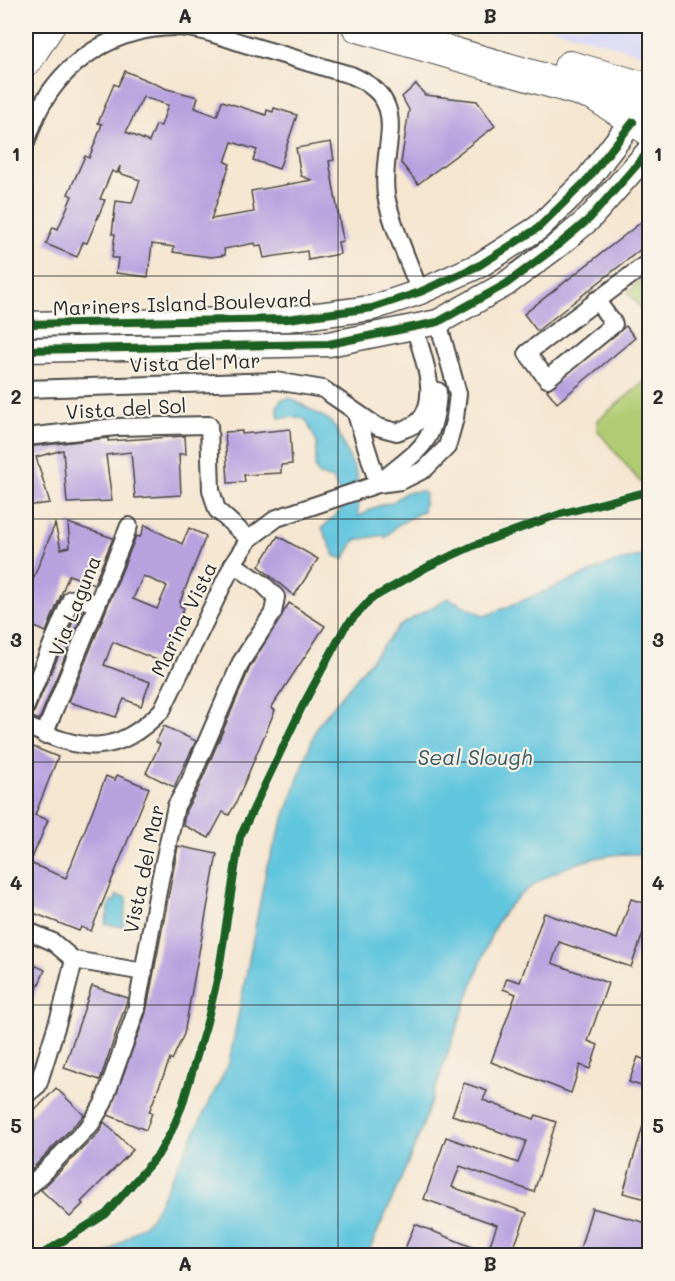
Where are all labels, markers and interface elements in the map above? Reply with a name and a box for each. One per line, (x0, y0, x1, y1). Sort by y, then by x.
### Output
text: A (178, 2, 192, 28)
text: B (483, 2, 497, 28)
text: 1 (12, 140, 20, 166)
text: 1 (654, 140, 662, 166)
street label: Mariners Island Boulevard (52, 285, 312, 321)
street label: Vista del Mar (129, 347, 261, 377)
text: 2 (10, 383, 22, 409)
text: 2 (652, 383, 664, 409)
street label: Vista del Sol (65, 392, 187, 424)
street label: Via Laguna (42, 552, 106, 660)
street label: Marina Vista (144, 557, 222, 681)
text: 3 (10, 626, 22, 652)
text: 3 (652, 626, 664, 652)
water label: Seal Slough (418, 743, 533, 770)
street label: Vista del Mar (117, 802, 169, 936)
text: 4 (10, 869, 23, 895)
text: 4 (652, 869, 665, 895)
text: 5 (10, 1112, 22, 1138)
text: 5 (652, 1112, 664, 1138)
text: A (178, 1250, 192, 1276)
text: B (483, 1250, 497, 1276)

